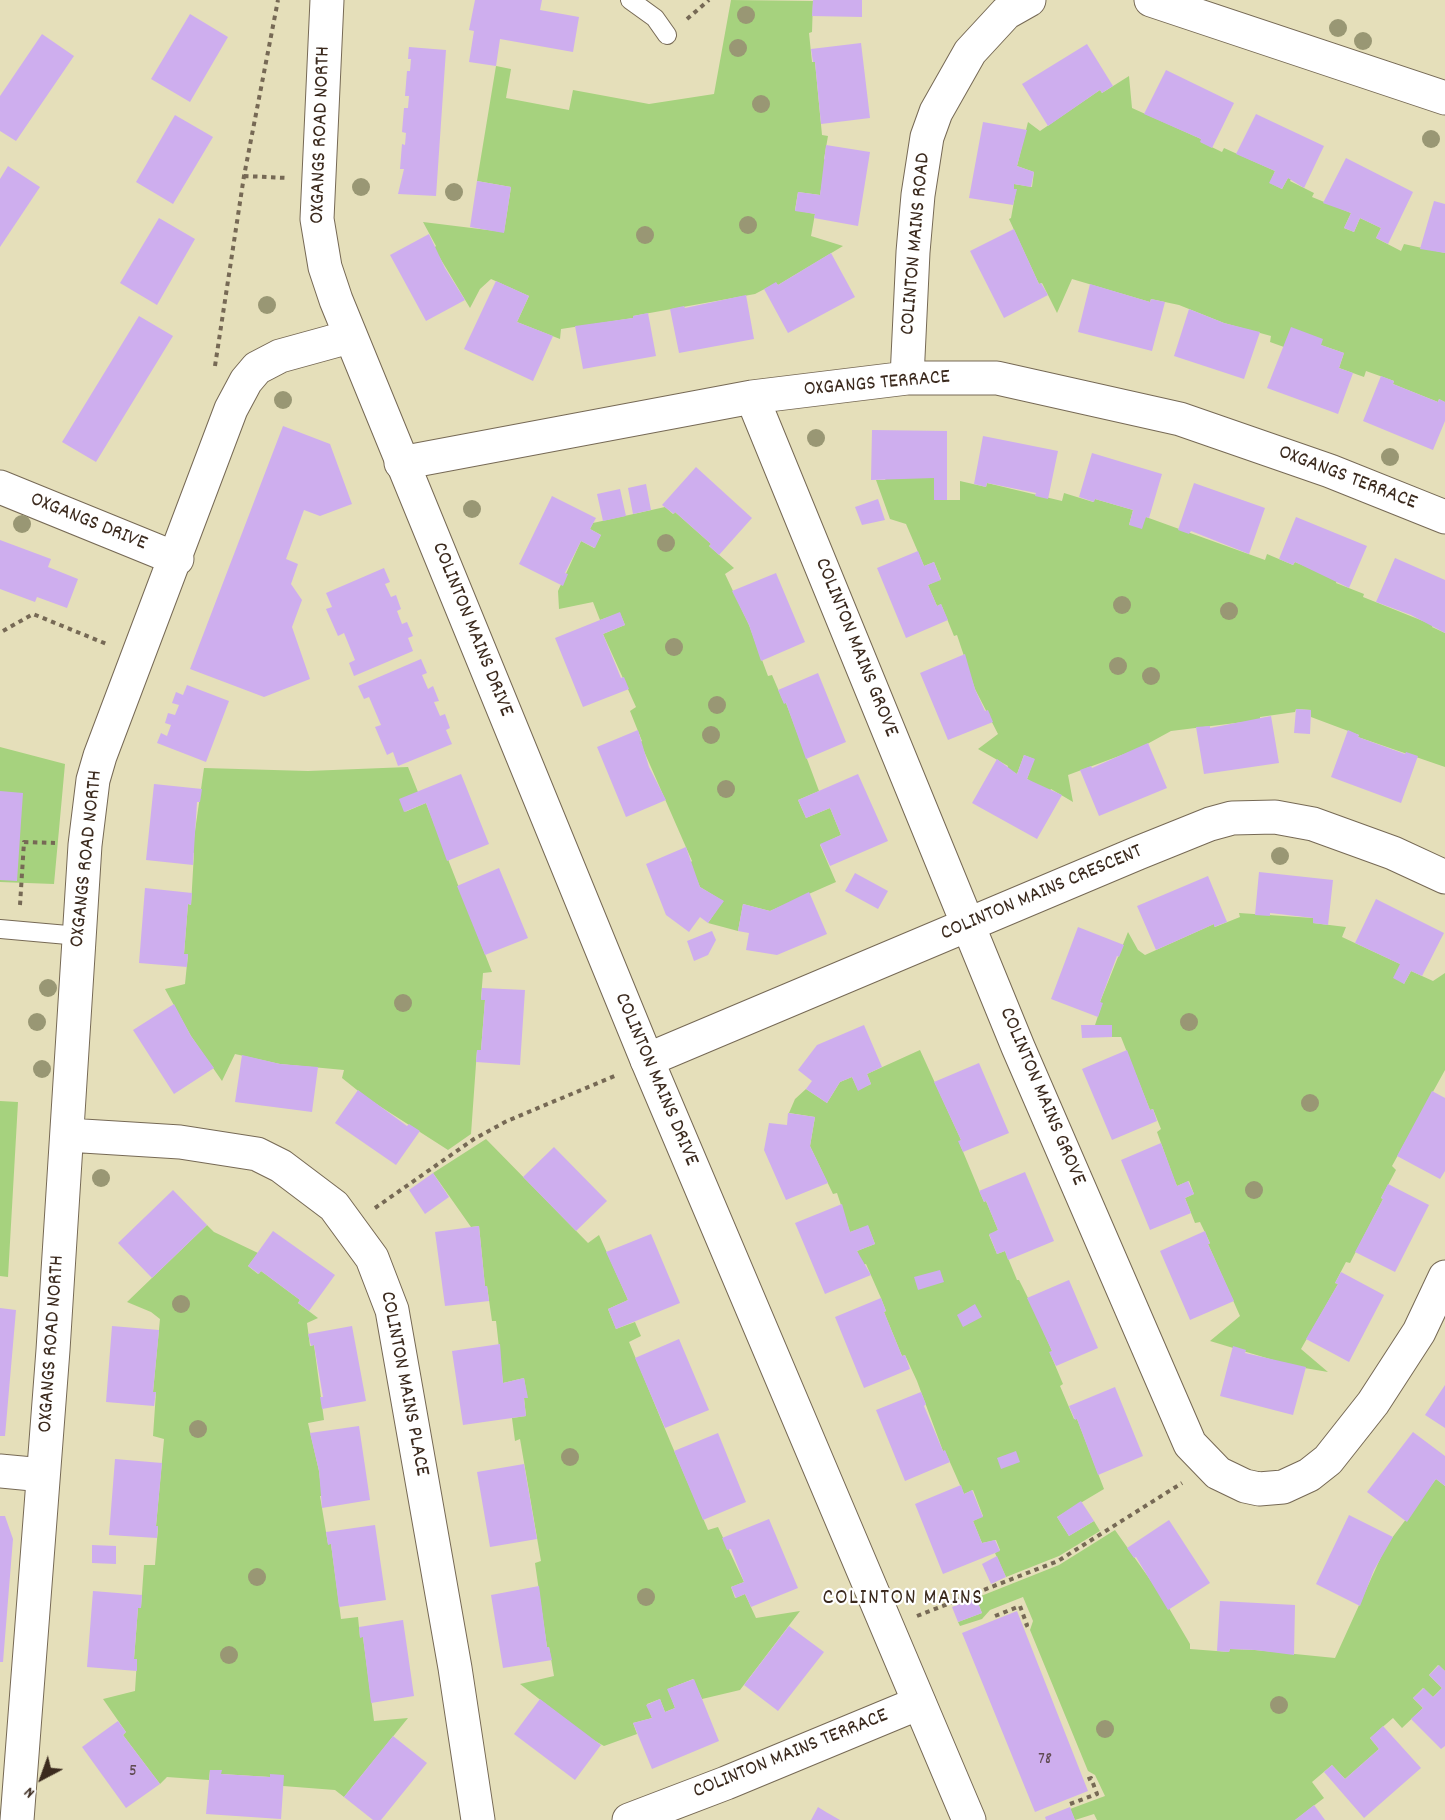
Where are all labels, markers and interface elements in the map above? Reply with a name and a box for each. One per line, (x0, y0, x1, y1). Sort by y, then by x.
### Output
street label: OXGANGS ROAD NORTH (306, 46, 338, 224)
street label: COLINTON MAINS ROAD (896, 152, 938, 336)
street label: OXGANGS TERRACE (803, 366, 951, 404)
street label: OXGANGS TERRACE (1274, 441, 1420, 517)
street label: OXGANGS DRIVE (26, 488, 150, 558)
street label: COLINTON MAINS DRIVE (425, 539, 517, 721)
street label: COLINTON MAINS GROVE (808, 555, 902, 741)
street label: OXGANGS ROAD NORTH (66, 769, 110, 949)
street label: COLINTON MAINS CRESCENT (938, 840, 1146, 948)
street label: COLINTON MAINS DRIVE (607, 990, 703, 1170)
street label: COLINTON MAINS GROVE (992, 1004, 1090, 1190)
street label: OXGANGS ROAD NORTH (34, 1254, 72, 1434)
street label: COLINTON MAINS PLACE (373, 1289, 433, 1479)
district label: COLINTON MAINS (823, 1587, 983, 1613)
street label: COLINTON MAINS TERRACE (690, 1704, 892, 1806)
north arrow (12, 1748, 72, 1808)
house number: 78 (1038, 1750, 1052, 1772)
house number: 5 (129, 1762, 137, 1784)
text: N (19, 1781, 40, 1803)

